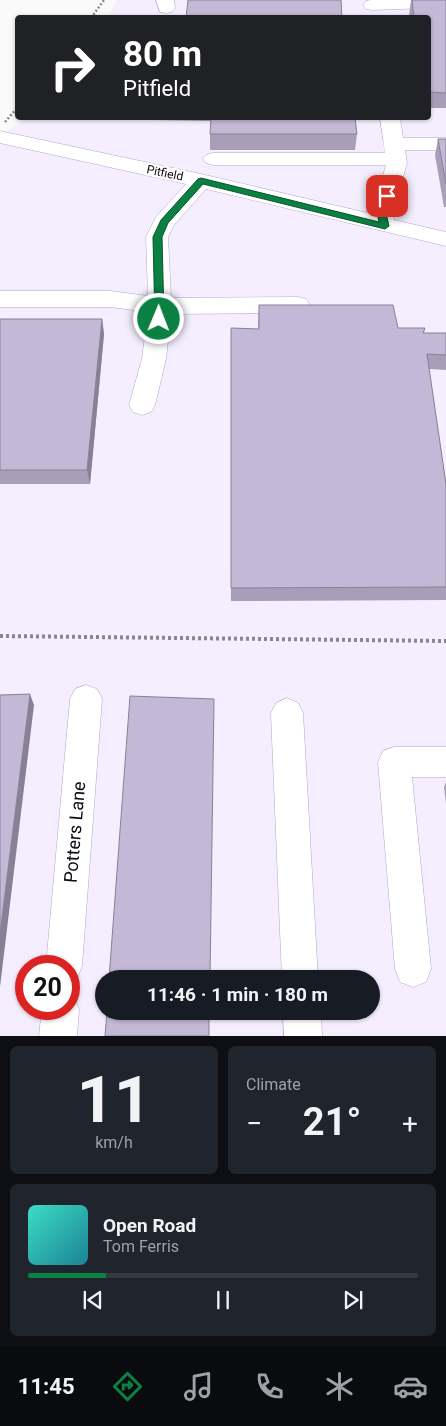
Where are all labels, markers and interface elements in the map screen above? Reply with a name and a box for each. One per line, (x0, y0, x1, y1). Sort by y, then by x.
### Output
text: 80 m (123, 34, 202, 75)
icon: right (40, 35, 105, 100)
text: Pitfield (123, 76, 191, 101)
street label: Pitfield (145, 162, 185, 184)
pin (366, 175, 408, 217)
icon: arrive (373, 182, 401, 210)
position arrow (132, 292, 184, 344)
street label: Potters Lane (60, 780, 89, 884)
speed limit sign: 20 (15, 955, 80, 1020)
text: 11:46 · 1 min · 180 m (147, 983, 328, 1006)
text: 11 (77, 1062, 151, 1138)
text: Climate (246, 1075, 301, 1094)
text: 21° (303, 1100, 361, 1144)
text: − (246, 1107, 262, 1140)
text: + (402, 1107, 418, 1140)
text: km/h (95, 1133, 133, 1152)
text: Open Road (103, 1214, 196, 1237)
text: Tom Ferris (103, 1237, 179, 1256)
icon: previous (79, 1286, 107, 1314)
icon: pause (209, 1286, 237, 1314)
icon: next (339, 1286, 367, 1314)
icon: directions (110, 1369, 145, 1404)
icon: music (181, 1369, 216, 1404)
icon: phone (252, 1369, 287, 1404)
icon: climate (322, 1369, 357, 1404)
icon: car (393, 1369, 428, 1404)
text: 11:45 (18, 1374, 75, 1399)

